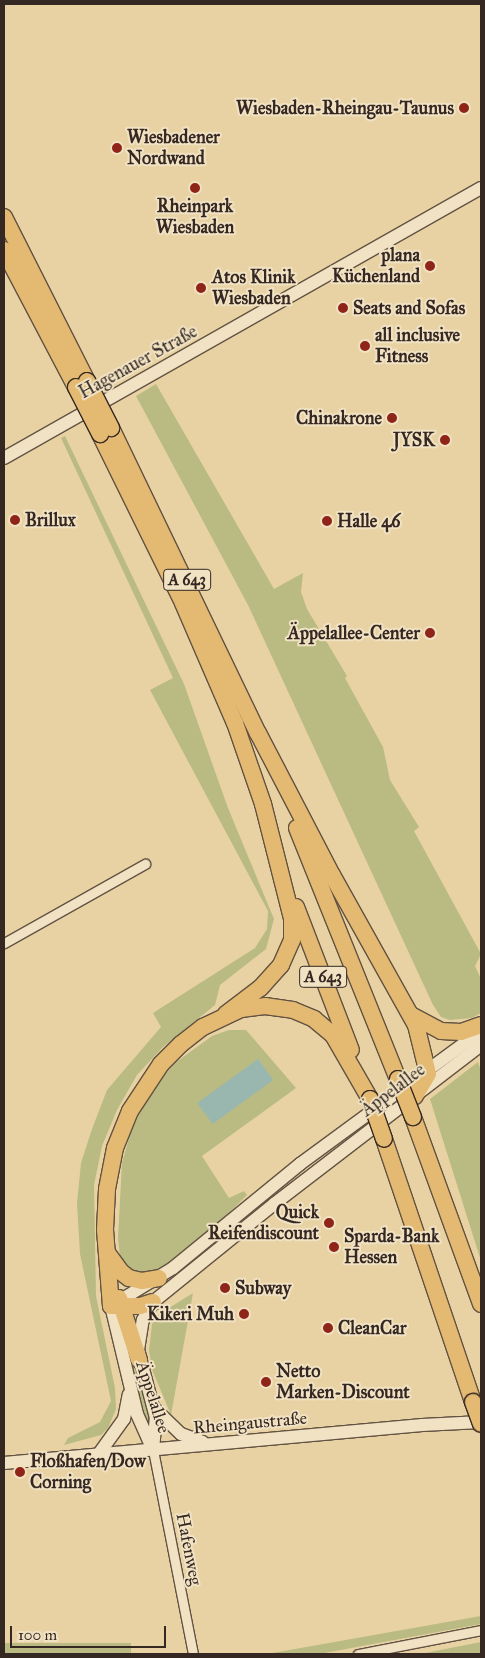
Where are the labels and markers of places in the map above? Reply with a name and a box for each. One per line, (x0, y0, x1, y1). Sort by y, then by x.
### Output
place label: Wiesbaden-Rheingau-Taunus (236, 97, 454, 119)
marker: Wiesbaden-Rheingau-Taunus (458, 102, 470, 114)
place label: Wiesbadener Nordwand (127, 127, 220, 170)
marker: Wiesbadener Nordwand (111, 142, 123, 154)
marker: Rheinpark Wiesbaden (189, 182, 201, 194)
place label: Rheinpark Wiesbaden (156, 196, 234, 238)
place label: plana Küchenland (332, 245, 420, 288)
marker: plana Küchenland (424, 260, 436, 272)
place label: Atos Klinik Wiesbaden (212, 267, 296, 310)
marker: Atos Klinik Wiesbaden (194, 281, 208, 295)
place label: Seats and Sofas (353, 297, 465, 319)
marker: Seats and Sofas (337, 302, 349, 314)
place label: all inclusive Fitness (375, 325, 460, 368)
marker: all inclusive Fitness (359, 340, 371, 352)
place label: Chinakrone (296, 407, 382, 429)
marker: Chinakrone (386, 412, 398, 424)
place label: JYSK (393, 429, 435, 451)
marker: JYSK (439, 434, 451, 446)
place label: Brillux (25, 509, 76, 531)
place label: Halle 46 (337, 510, 400, 532)
marker: Brillux (9, 514, 21, 526)
marker: Halle 46 (321, 515, 333, 527)
place label: Äppelallee-Center (288, 622, 420, 644)
marker: Äppelallee-Center (424, 627, 436, 639)
place label: Quick Reifendiscount (208, 1202, 319, 1244)
marker: Quick Reifendiscount (323, 1217, 335, 1229)
place label: Sparda-Bank Hessen (344, 1226, 439, 1268)
marker: Sparda-Bank Hessen (328, 1241, 340, 1253)
place label: Subway (235, 1277, 291, 1299)
marker: Subway (219, 1282, 231, 1294)
place label: Kikeri Muh (147, 1303, 234, 1325)
marker: Kikeri Muh (238, 1308, 250, 1320)
place label: CleanCar (338, 1317, 407, 1339)
marker: CleanCar (322, 1322, 334, 1334)
place label: Netto Marken-Discount (276, 1361, 410, 1404)
marker: Netto Marken-Discount (260, 1376, 272, 1388)
place label: Floßhafen/Dow Corning (30, 1451, 146, 1494)
marker: Floßhafen/Dow Corning (14, 1466, 26, 1478)

